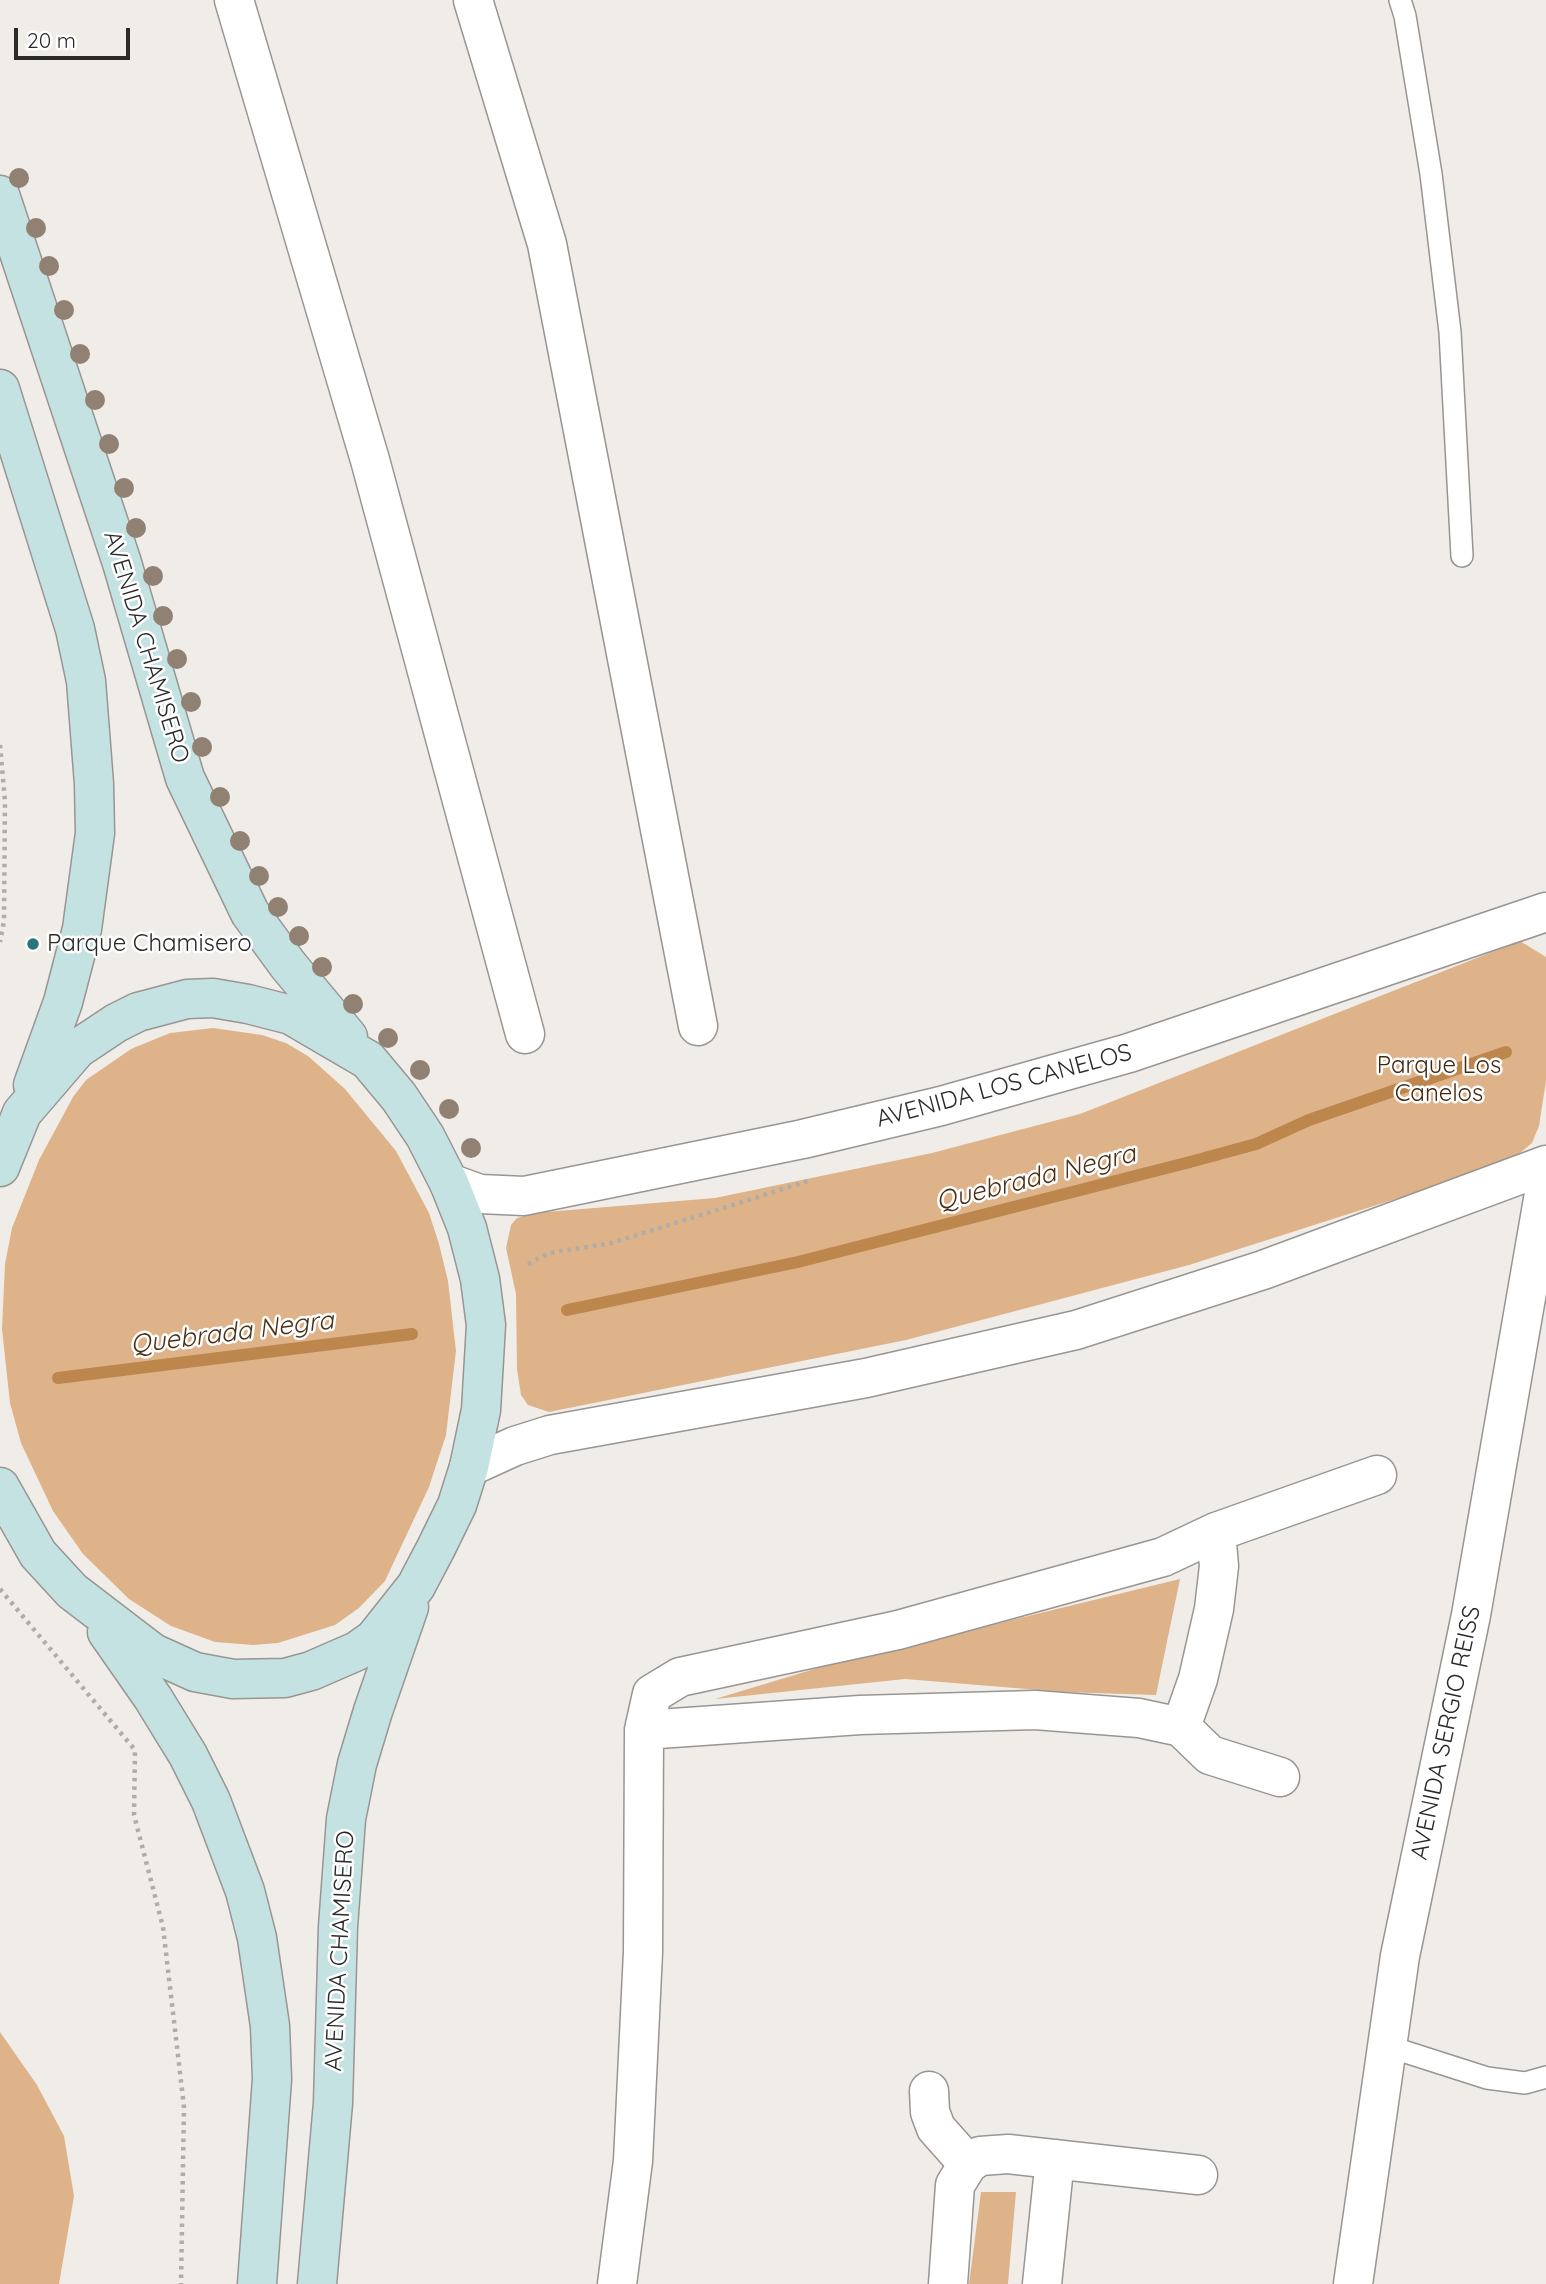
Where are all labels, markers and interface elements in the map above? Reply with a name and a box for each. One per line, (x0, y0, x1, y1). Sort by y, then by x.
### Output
scale bar (18, 14, 133, 58)
text: 20 m (27, 27, 76, 53)
street label: AVENIDA CHAMISERO (97, 527, 195, 767)
place label: Parque Chamisero (47, 930, 252, 958)
marker: Parque Chamisero (25, 936, 41, 952)
street label: AVENIDA LOS CANELOS (873, 1038, 1135, 1134)
park label: Parque Los Canelos (1377, 1052, 1501, 1108)
water label: Quebrada Negra (933, 1138, 1139, 1218)
water label: Quebrada Negra (129, 1305, 335, 1361)
street label: AVENIDA SERGIO REISS (1405, 1603, 1487, 1863)
street label: AVENIDA CHAMISERO (319, 1830, 361, 2072)

